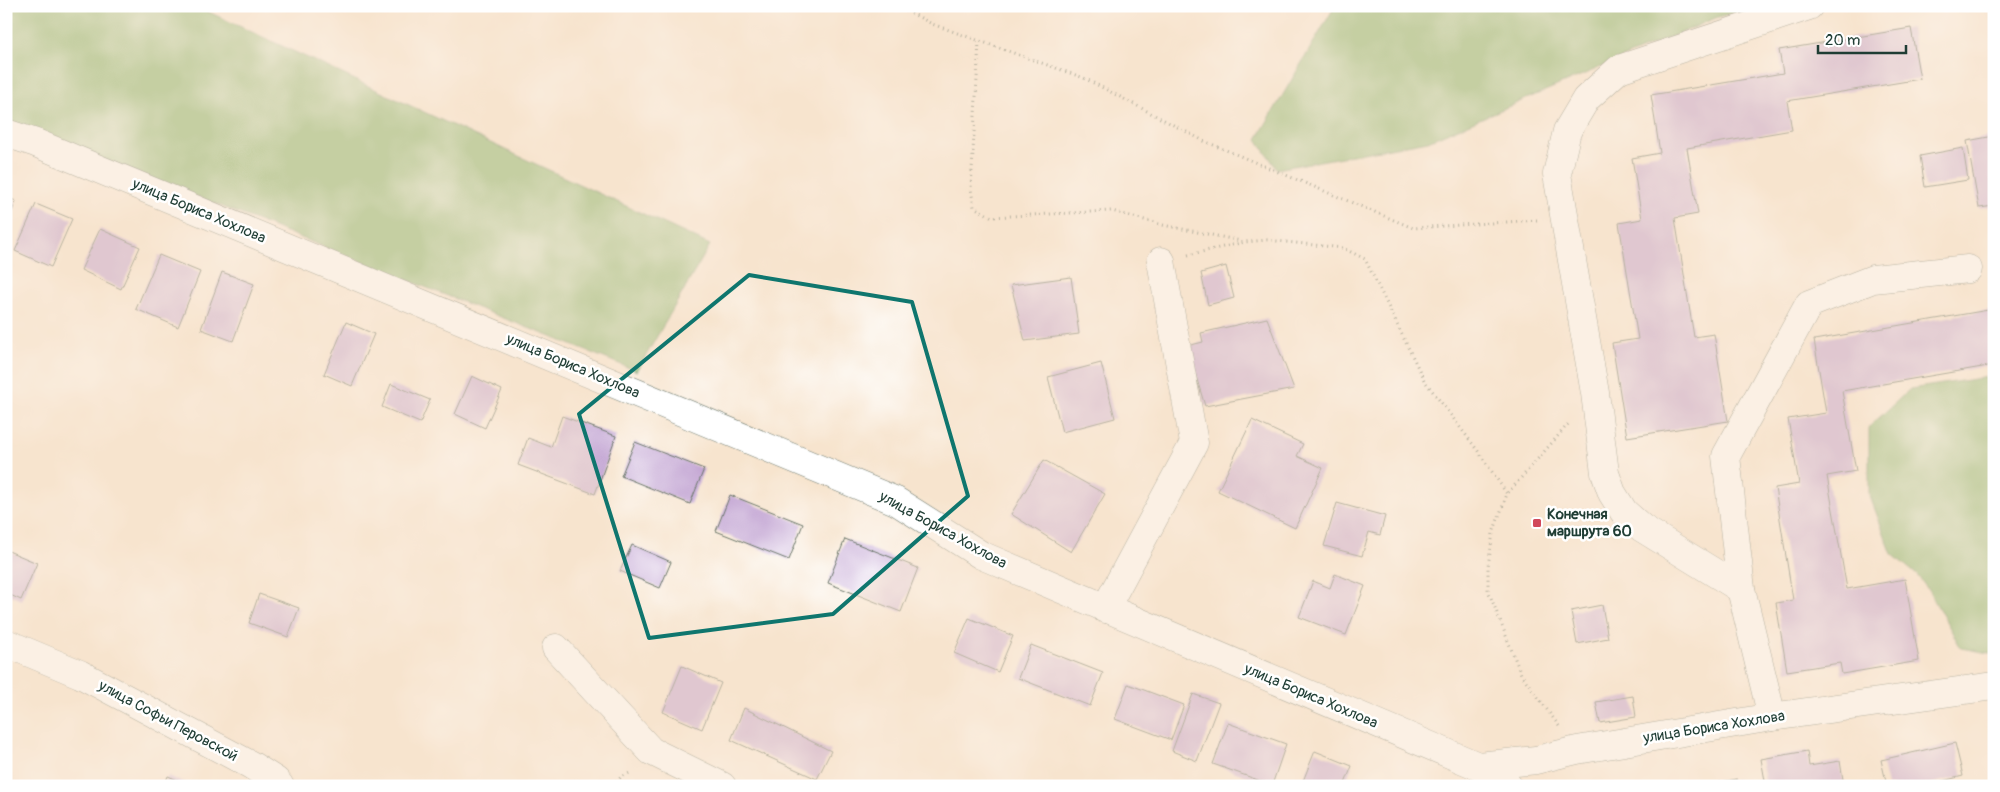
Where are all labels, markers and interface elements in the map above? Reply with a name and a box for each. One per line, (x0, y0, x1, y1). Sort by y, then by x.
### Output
scale bar (1818, 22, 1905, 54)
text: 20 m (1825, 31, 1860, 50)
street label: улица Бориса Хохлова (128, 174, 269, 248)
street label: улица Бориса Хохлова (502, 329, 643, 403)
street label: улица Бориса Хохлова (875, 486, 1010, 573)
place label: Конечная маршрута 60 (1547, 505, 1632, 541)
marker: Конечная маршрута 60 (1531, 517, 1543, 529)
street label: улица Бориса Хохлова (1240, 659, 1381, 733)
street label: улица Софьи Перовской (94, 676, 241, 766)
street label: улица Бориса Хохлова (1641, 706, 1786, 748)

